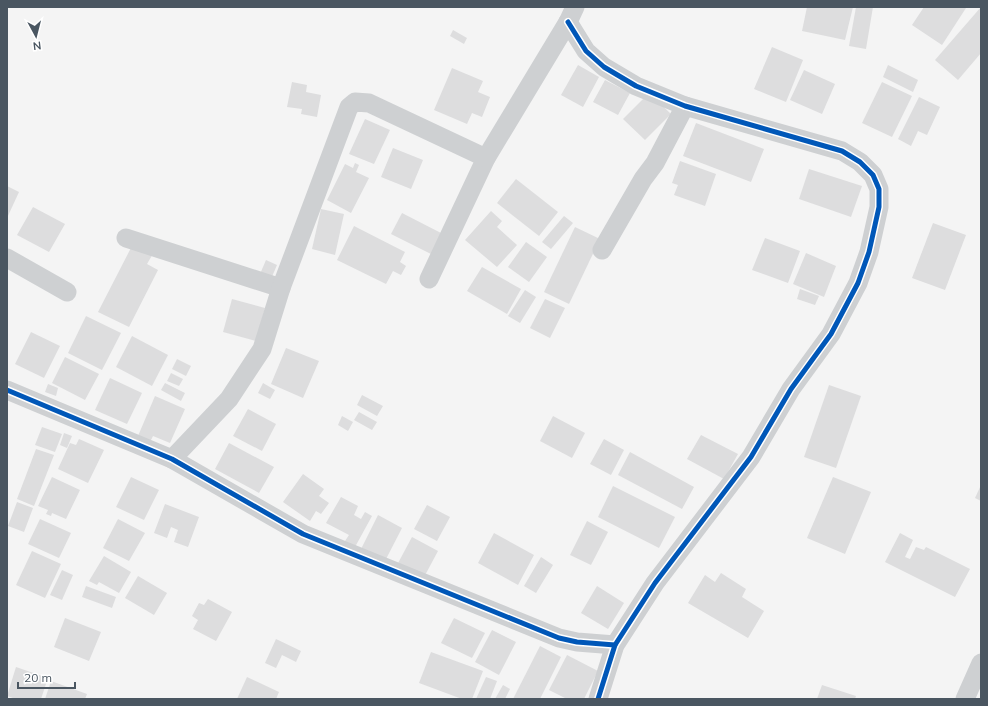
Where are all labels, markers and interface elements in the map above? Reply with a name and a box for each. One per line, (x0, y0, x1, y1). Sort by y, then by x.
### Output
north arrow (16, 16, 56, 56)
text: N (32, 38, 42, 53)
scale bar (18, 664, 75, 690)
text: 20 m (24, 670, 52, 685)

